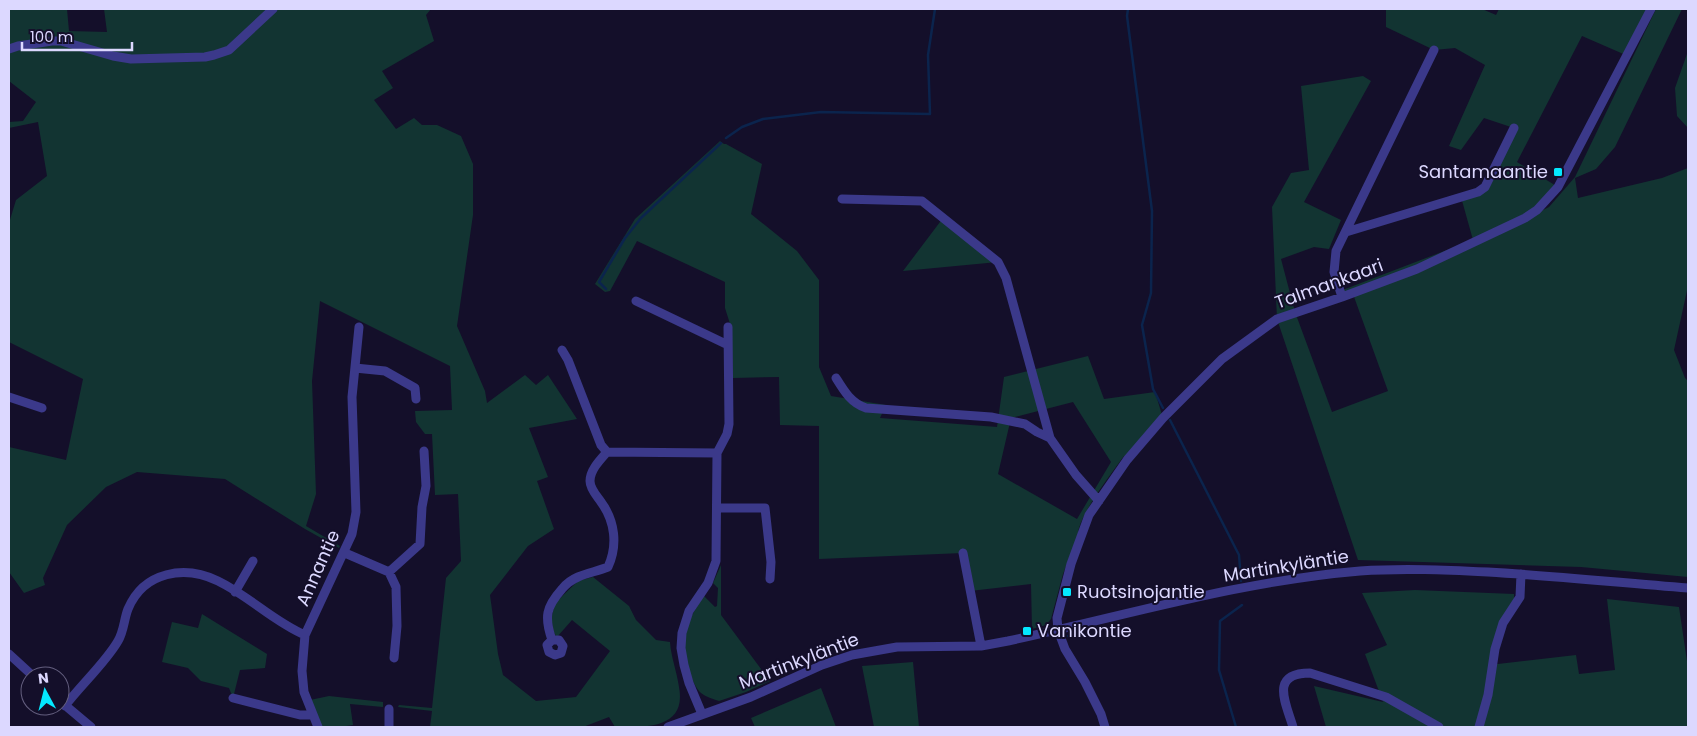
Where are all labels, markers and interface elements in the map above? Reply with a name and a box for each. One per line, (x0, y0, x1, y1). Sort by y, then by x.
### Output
scale bar (22, 20, 132, 52)
text: 100 m (30, 26, 73, 47)
place label: Santamaantie (1418, 159, 1548, 184)
marker: Santamaantie (1552, 166, 1564, 178)
street label: Talmankaari (1271, 252, 1386, 315)
street label: Annantie (290, 526, 345, 610)
street label: Martinkyläntie (1221, 543, 1350, 588)
place label: Ruotsinojantie (1077, 579, 1205, 604)
marker: Ruotsinojantie (1061, 586, 1073, 598)
place label: Vanikontie (1037, 618, 1132, 643)
marker: Vanikontie (1021, 625, 1033, 637)
street label: Martinkyläntie (735, 626, 862, 695)
north arrow (20, 666, 70, 716)
text: N (37, 668, 50, 689)

